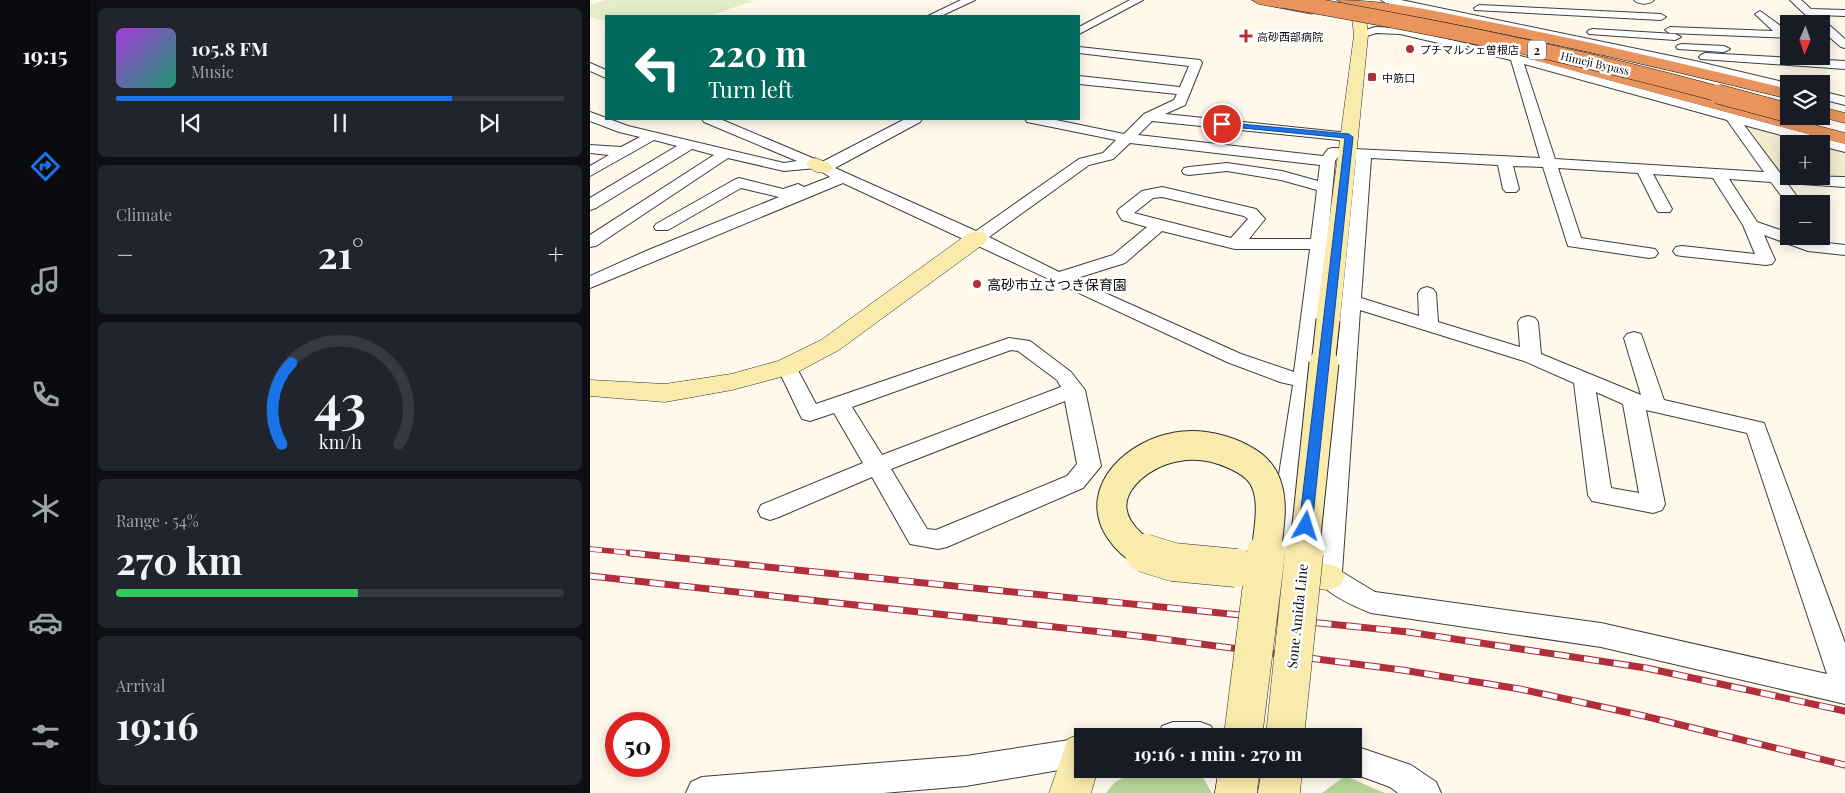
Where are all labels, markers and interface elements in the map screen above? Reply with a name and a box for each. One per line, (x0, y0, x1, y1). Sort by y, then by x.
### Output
north arrow (1780, 15, 1830, 65)
map controls (1780, 15, 1830, 245)
text: 220 m (708, 29, 807, 76)
marker: 高砂西部病院 (1239, 29, 1253, 43)
place label: 高砂西部病院 (1257, 29, 1323, 44)
text: 105.8 FM (191, 35, 268, 61)
icon: left (625, 35, 690, 100)
text: 19:15 (22, 40, 68, 70)
road number: 2 (1528, 40, 1546, 60)
place label: プチマルシェ曽根店 (1420, 42, 1519, 57)
marker: プチマルシェ曽根店 (1404, 43, 1416, 55)
street label: Himeji Bypass (1559, 48, 1631, 78)
text: Music (191, 61, 234, 82)
place label: 中筋口 (1382, 70, 1415, 85)
marker: 中筋口 (1366, 71, 1378, 83)
text: Turn left (708, 74, 793, 104)
button: layers (1780, 75, 1830, 125)
pin (1201, 103, 1243, 145)
icon: previous (177, 109, 205, 137)
icon: pause (326, 109, 354, 137)
icon: next (475, 109, 503, 137)
icon: arrive (1208, 110, 1236, 138)
button: + (1780, 135, 1830, 185)
icon: directions (28, 149, 63, 184)
button: − (1780, 195, 1830, 245)
text: Climate (116, 204, 172, 225)
text: 21° (318, 228, 364, 279)
text: − (116, 235, 134, 272)
text: + (548, 235, 564, 272)
icon: music (28, 263, 63, 298)
place label: 高砂市立さつき保育園 (987, 275, 1127, 294)
marker: 高砂市立さつき保育園 (971, 278, 983, 290)
text: 43 (314, 367, 366, 436)
icon: phone (28, 377, 63, 412)
text: km/h (319, 430, 362, 453)
icon: climate (28, 491, 63, 526)
position arrow (1279, 499, 1331, 551)
text: Range · 54% (116, 510, 199, 531)
text: 270 km (116, 534, 243, 585)
street label: Sone Amida Line (1282, 563, 1312, 669)
icon: car (28, 605, 63, 640)
text: Arrival (116, 675, 165, 696)
text: 19:16 (116, 699, 198, 750)
speed limit sign: 50 (605, 712, 670, 777)
icon: filters (28, 719, 63, 754)
text: 19:16 · 1 min · 270 m (1134, 740, 1302, 766)

